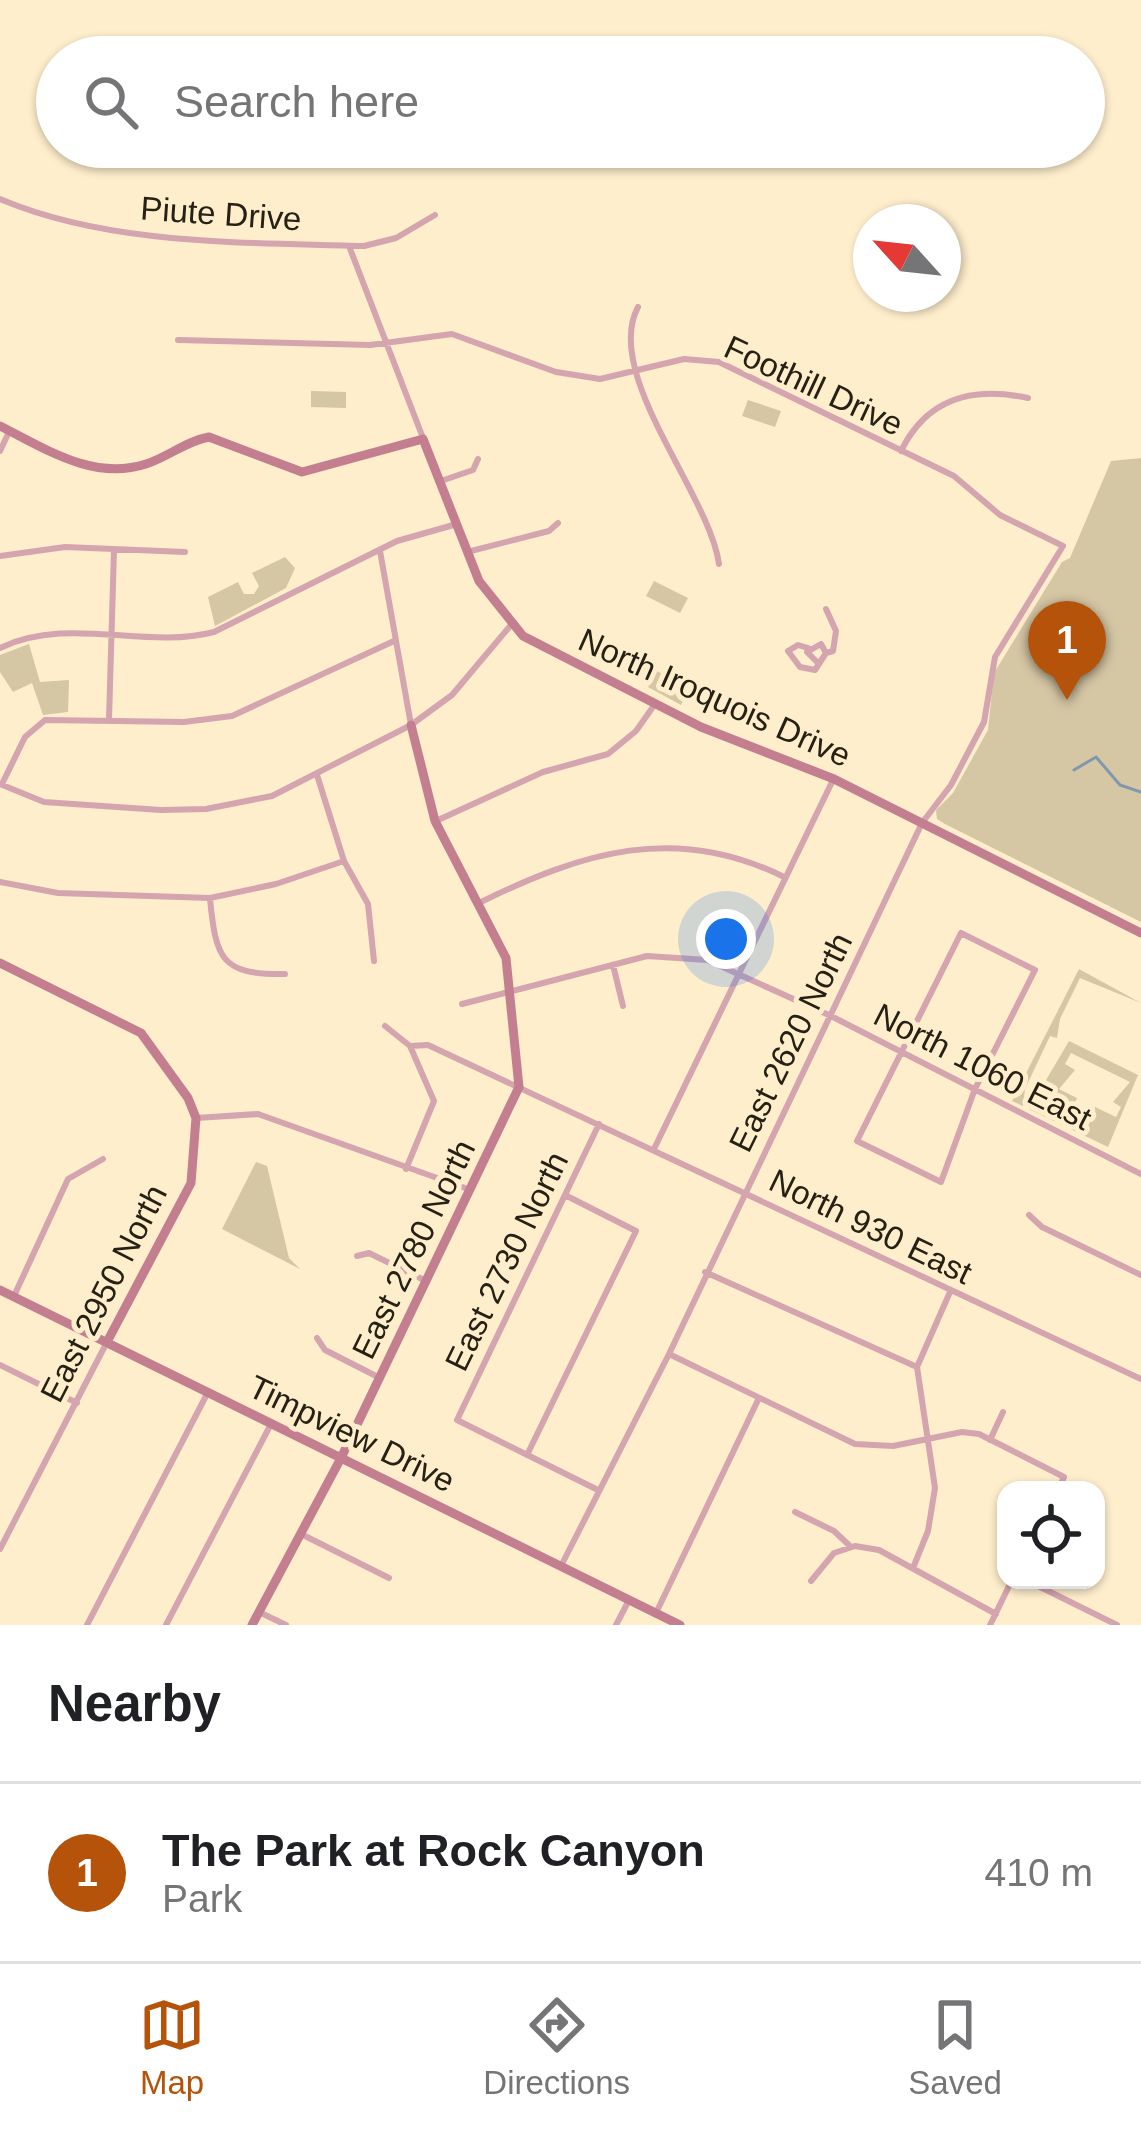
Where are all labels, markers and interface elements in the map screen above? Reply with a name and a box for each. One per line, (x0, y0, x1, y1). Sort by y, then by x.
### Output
search box (36, 36, 1105, 168)
icon: search (78, 69, 144, 135)
text: Search here (174, 76, 419, 127)
street label: Piute Drive (139, 189, 303, 238)
north arrow (853, 204, 961, 312)
street label: Foothill Drive (719, 328, 909, 443)
pin: 1 (1028, 601, 1106, 700)
street label: North Iroquois Drive (573, 621, 856, 774)
your location (696, 909, 756, 969)
street label: East 2620 North (722, 927, 859, 1158)
street label: North 1060 East (868, 996, 1097, 1137)
street label: East 2780 North (345, 1134, 482, 1365)
street label: East 2730 North (438, 1146, 575, 1377)
street label: North 930 East (764, 1162, 978, 1291)
street label: East 2950 North (33, 1179, 174, 1408)
street label: Timpview Drive (243, 1368, 461, 1499)
map controls (997, 1481, 1105, 1589)
button: locate (997, 1481, 1105, 1589)
text: Nearby (48, 1675, 221, 1732)
text: The Park at Rock Canyon (162, 1825, 705, 1876)
text: 1 (76, 1851, 98, 1894)
text: 410 m (985, 1851, 1093, 1894)
text: Park (162, 1877, 242, 1920)
tab: Map (139, 1992, 205, 2102)
tab: Directions (483, 1992, 630, 2102)
tab: Saved (908, 1992, 1002, 2102)

